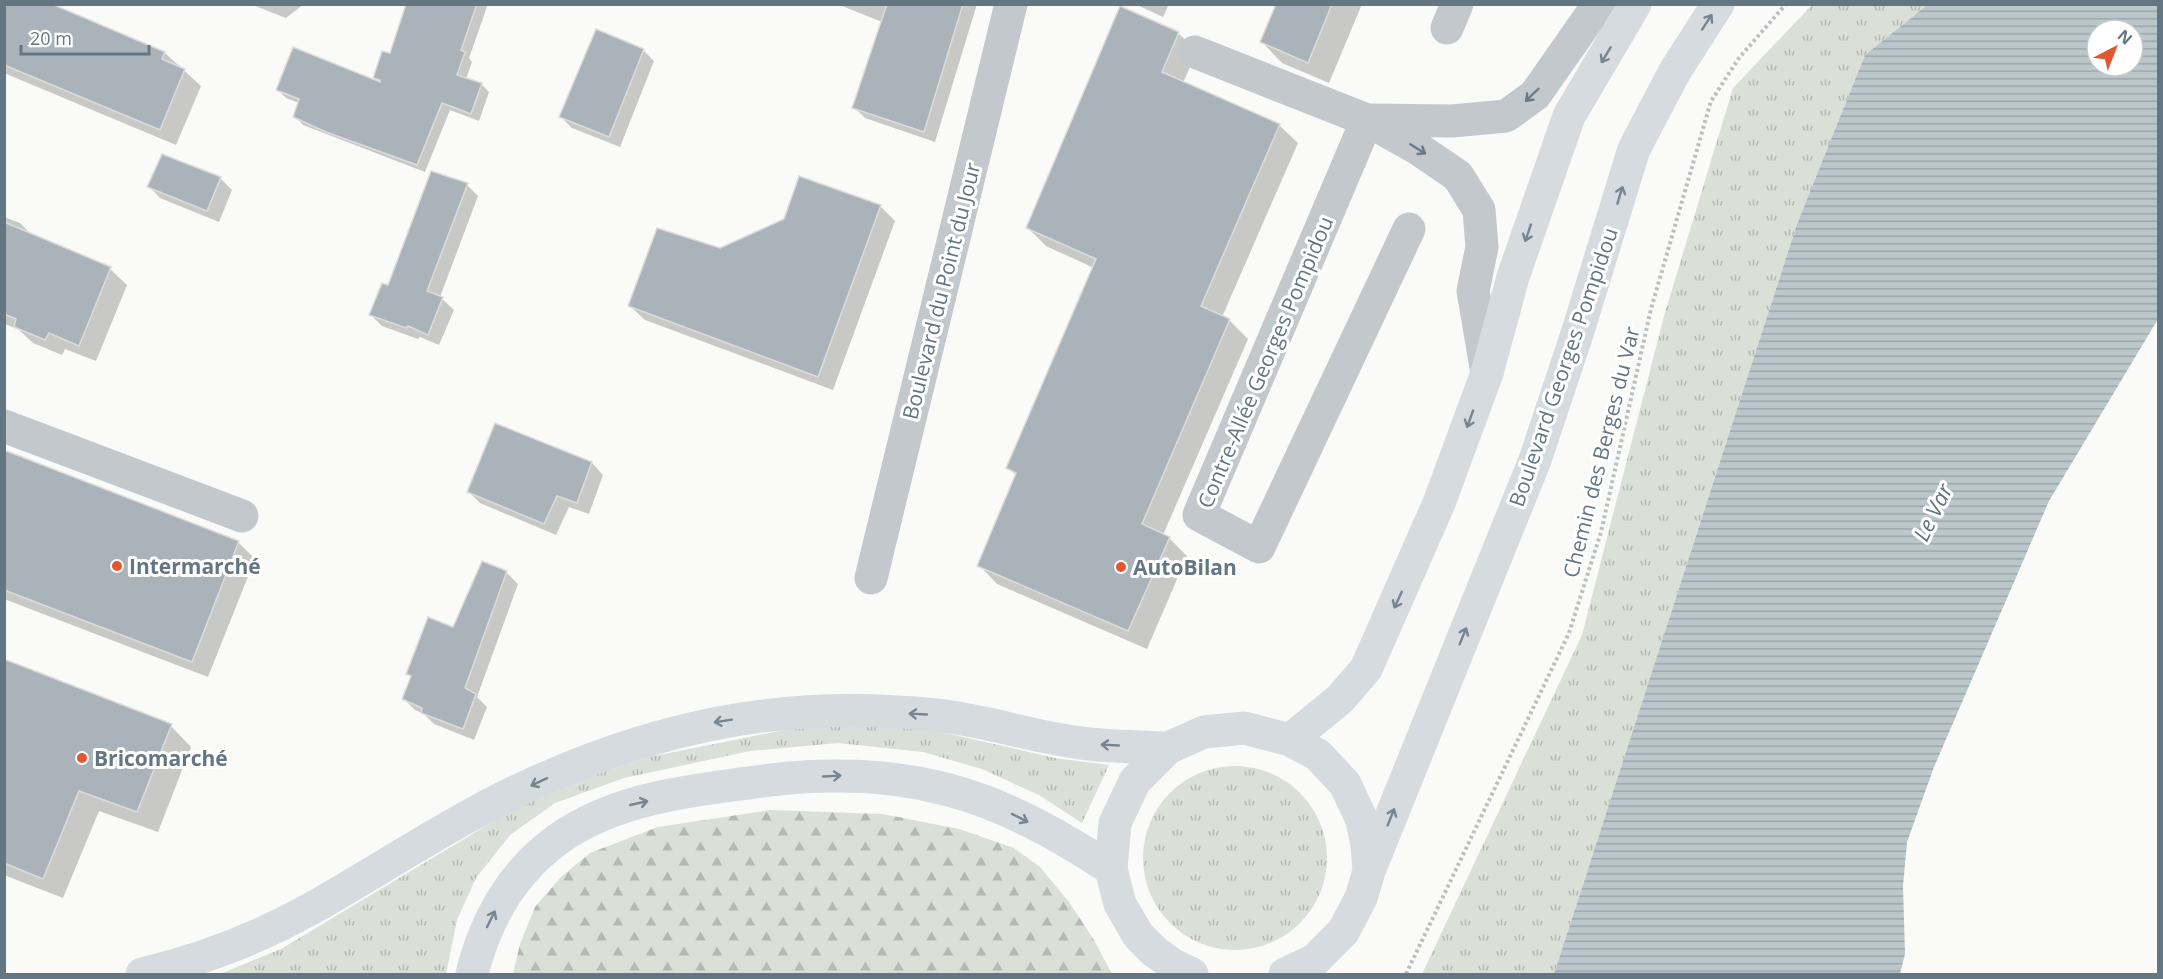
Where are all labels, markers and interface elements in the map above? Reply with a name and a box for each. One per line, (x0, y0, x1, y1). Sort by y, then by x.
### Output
one-way arrow (1702, 14, 1714, 31)
scale bar (21, 18, 148, 56)
north arrow (2085, 18, 2145, 78)
text: N (2113, 24, 2137, 49)
text: 20 m (30, 26, 72, 50)
one-way arrow (1599, 46, 1611, 63)
one-way arrow (1525, 88, 1540, 102)
one-way arrow (1409, 144, 1426, 156)
street label: Boulevard du Point du Jour (896, 159, 987, 422)
one-way arrow (1615, 186, 1626, 205)
street label: Contre-Allée Georges Pompidou (1191, 212, 1339, 512)
one-way arrow (1522, 223, 1533, 242)
street label: Boulevard Georges Pompidou (1502, 224, 1624, 510)
street label: Chemin des Berges du Var (1556, 323, 1646, 580)
one-way arrow (1464, 409, 1475, 428)
water label: Le Var (1905, 477, 1959, 546)
place label: Intermarché (129, 552, 261, 580)
place label: AutoBilan (1133, 553, 1237, 581)
marker: Intermarché (110, 559, 124, 573)
marker: AutoBilan (1114, 560, 1128, 574)
one-way arrow (1391, 590, 1403, 608)
one-way arrow (1458, 627, 1469, 645)
one-way arrow (908, 709, 928, 720)
one-way arrow (714, 716, 734, 727)
one-way arrow (1100, 739, 1120, 750)
place label: Bricomarché (94, 744, 228, 772)
marker: Bricomarché (75, 751, 89, 765)
one-way arrow (821, 771, 841, 782)
one-way arrow (530, 776, 548, 788)
one-way arrow (629, 796, 648, 808)
one-way arrow (1386, 808, 1397, 826)
one-way arrow (1011, 812, 1029, 824)
one-way arrow (485, 911, 497, 929)

